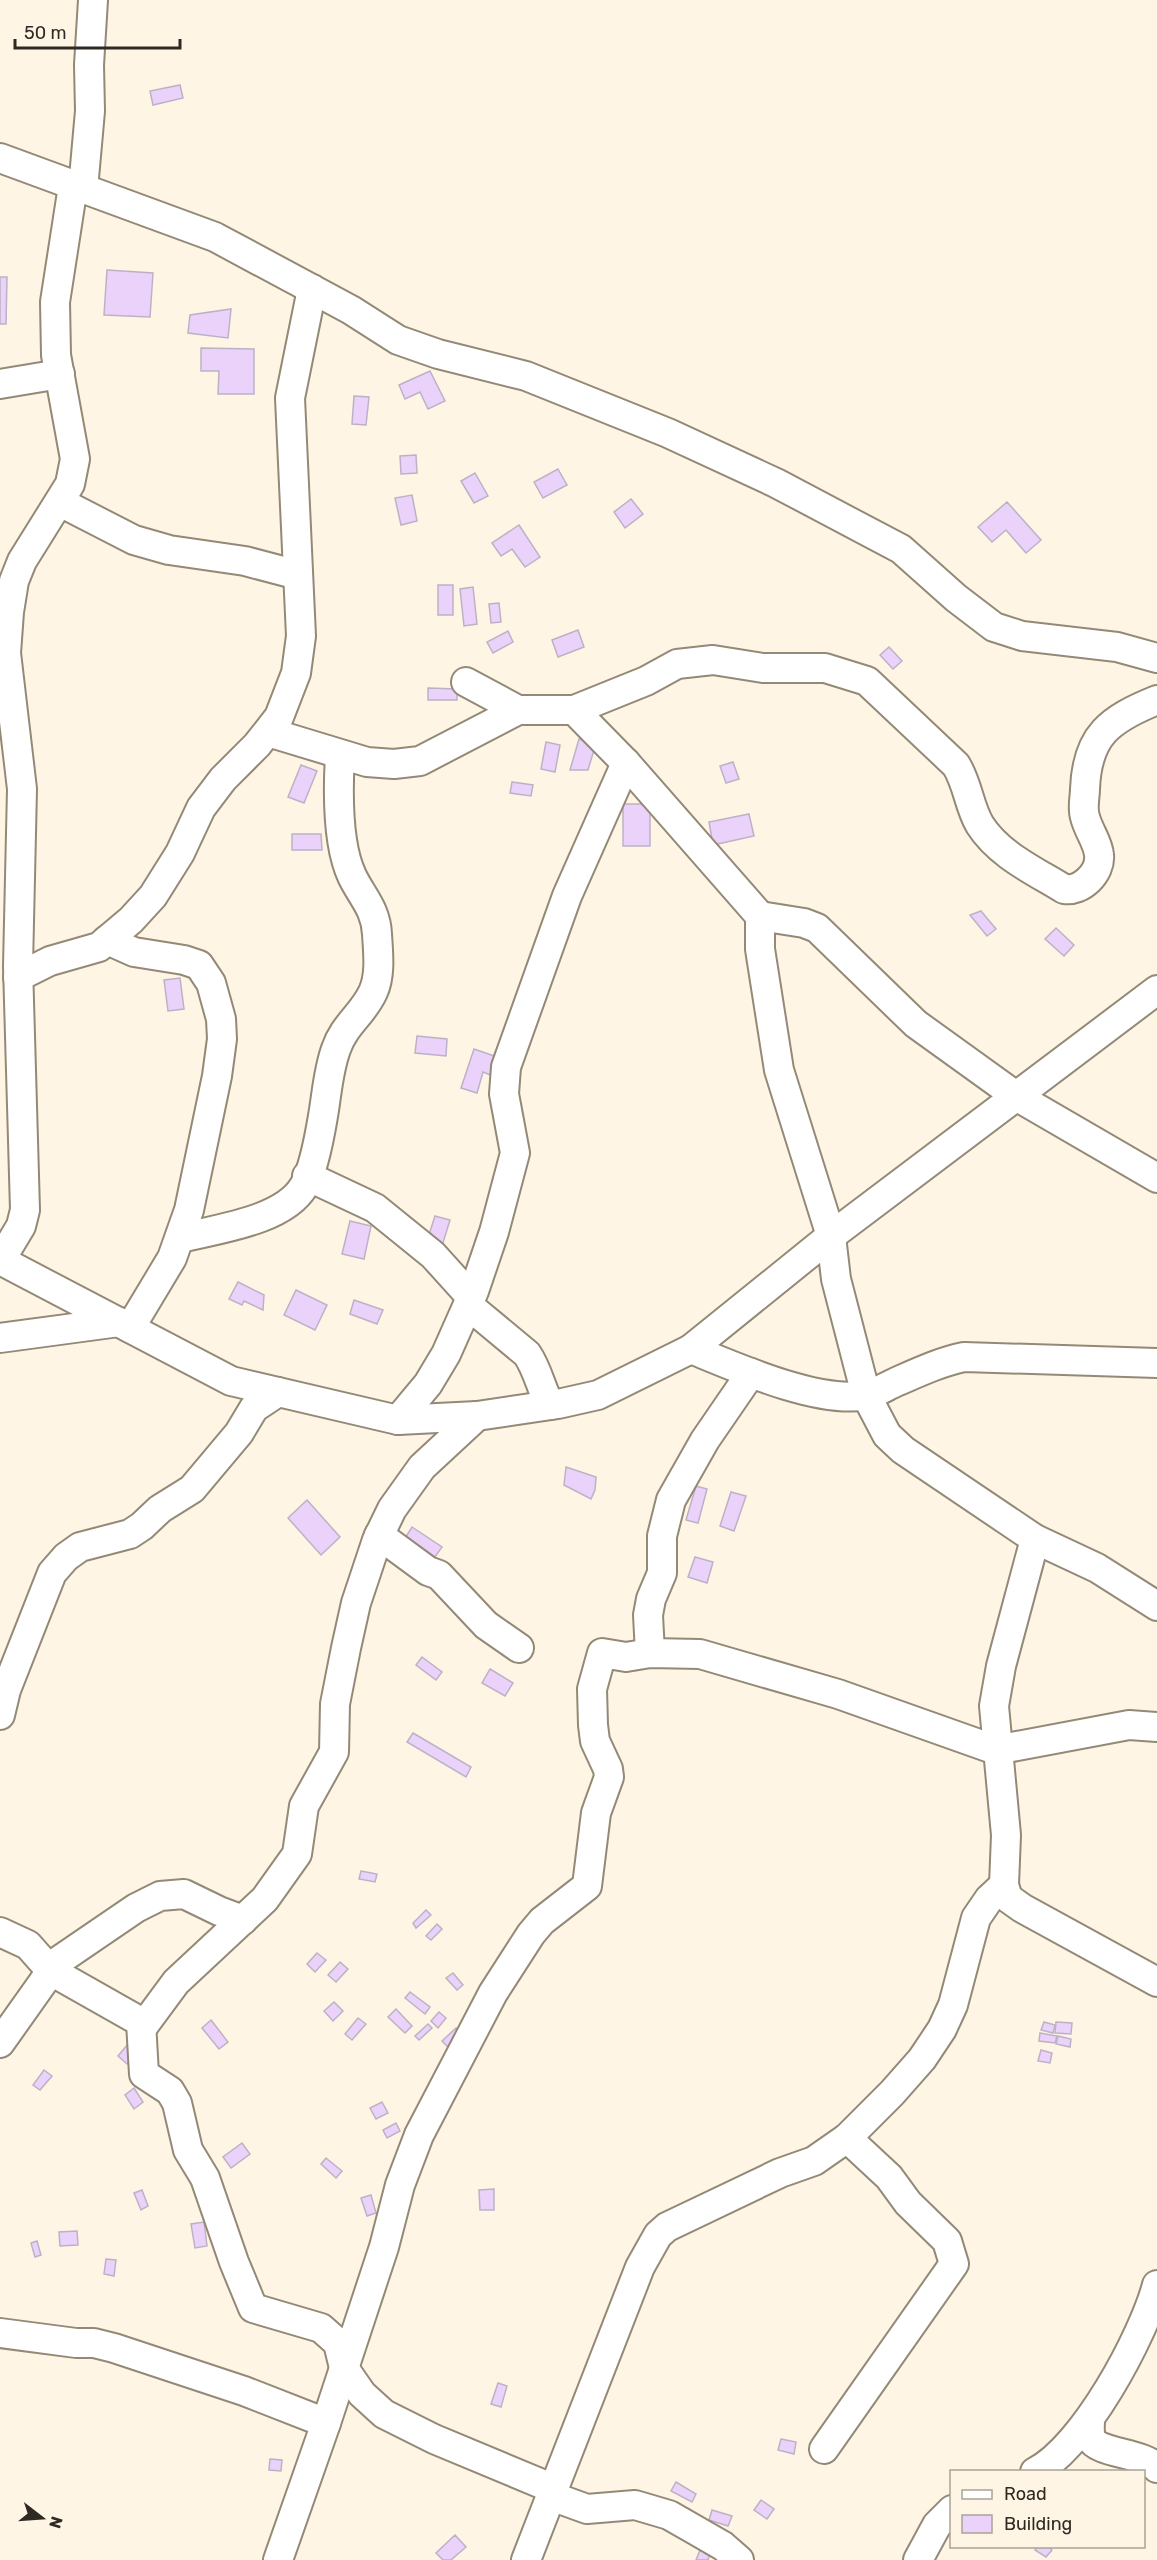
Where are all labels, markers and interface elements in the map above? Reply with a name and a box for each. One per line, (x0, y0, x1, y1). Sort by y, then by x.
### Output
scale bar (15, 12, 180, 50)
text: 50 m (24, 22, 67, 44)
legend (950, 2470, 1145, 2548)
text: Road (1004, 2483, 1047, 2505)
north arrow (12, 2488, 72, 2548)
text: Building (1004, 2513, 1072, 2535)
text: N (45, 2514, 67, 2531)

